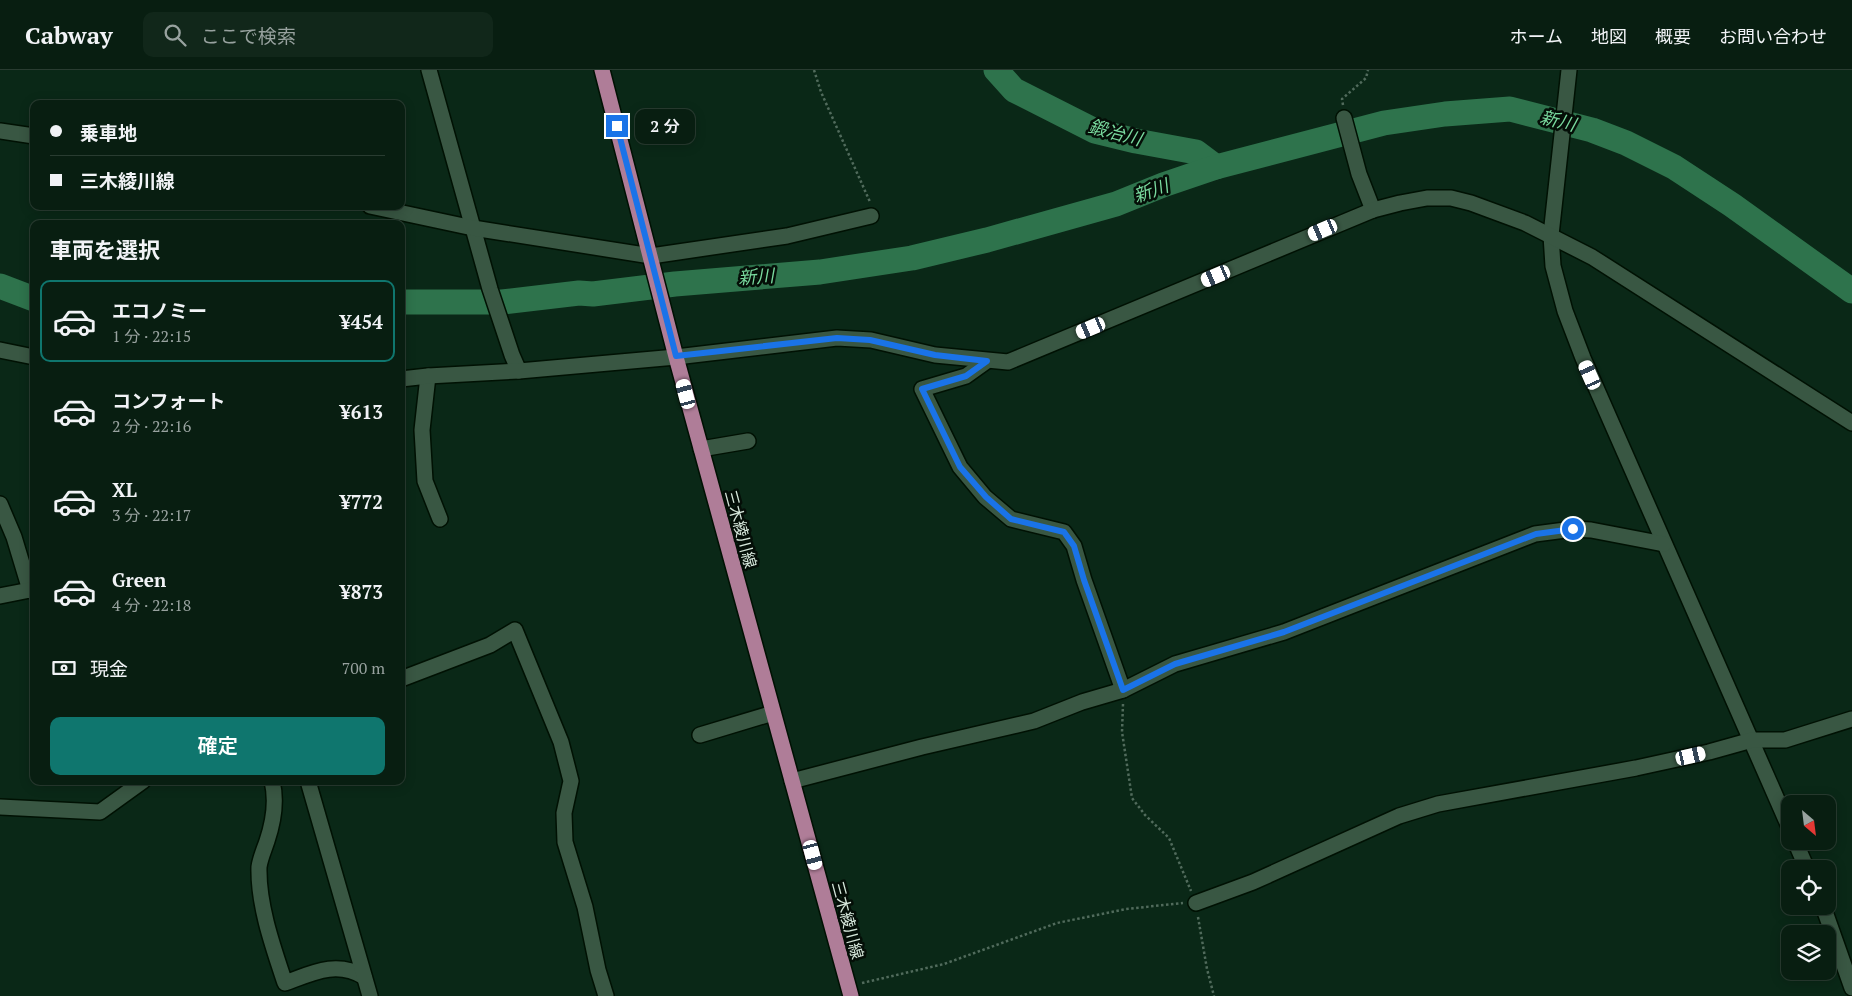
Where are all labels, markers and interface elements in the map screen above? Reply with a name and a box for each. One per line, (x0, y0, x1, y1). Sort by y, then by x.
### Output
search box (143, 12, 493, 57)
text: Cabway (25, 19, 113, 51)
icon: search (161, 21, 189, 49)
text: ここで検索 (201, 23, 296, 48)
text: ホーム (1510, 24, 1563, 48)
text: 地図 (1591, 24, 1627, 48)
text: 概要 (1655, 24, 1691, 48)
text: お問い合わせ (1719, 24, 1827, 48)
water label: 新川 (1538, 104, 1581, 137)
callout: 2 分 (634, 108, 694, 144)
water label: 鍛冶川 (1086, 113, 1146, 151)
route end (606, 115, 628, 137)
text: 2 分 (650, 115, 680, 137)
text: 乗車地 (80, 120, 137, 145)
text: 三木綾川線 (80, 168, 175, 193)
water label: 新川 (1130, 172, 1174, 207)
car (1306, 217, 1339, 243)
text: 車両を選択 (50, 235, 160, 264)
water label: 新川 (737, 263, 777, 289)
car (1199, 263, 1232, 289)
text: エコノミー (112, 298, 207, 323)
icon: car (52, 299, 97, 344)
text: ¥454 (340, 309, 383, 334)
car (1074, 315, 1107, 341)
text: 1 分 · 22:15 (112, 325, 191, 347)
car (1577, 358, 1602, 392)
car (674, 378, 697, 410)
text: コンフォート (112, 388, 225, 413)
icon: car (52, 389, 97, 434)
text: ¥613 (340, 399, 383, 424)
text: 2 分 · 22:16 (112, 415, 191, 437)
text: XL (112, 477, 137, 502)
icon: car (52, 479, 97, 524)
street label: 三木綾川線 (720, 488, 762, 570)
text: ¥772 (340, 489, 383, 514)
text: 3 分 · 22:17 (112, 504, 191, 526)
route start (1562, 518, 1584, 540)
text: Green (112, 567, 166, 592)
icon: car (52, 569, 97, 614)
text: ¥873 (340, 579, 383, 604)
text: 4 分 · 22:18 (112, 594, 191, 616)
icon: cash (50, 654, 78, 682)
text: 現金 (90, 656, 128, 681)
text: 700 m (342, 657, 385, 679)
button: 確定 (50, 717, 385, 775)
car (1674, 745, 1707, 767)
north arrow (1781, 795, 1836, 850)
map controls (1781, 795, 1836, 980)
car (801, 839, 824, 871)
button: locate (1781, 860, 1836, 915)
street label: 三木綾川線 (827, 879, 869, 961)
button: layers (1781, 925, 1836, 980)

